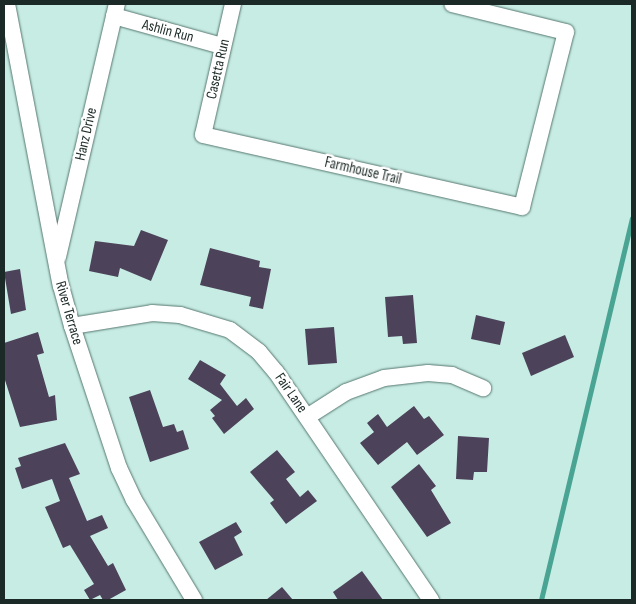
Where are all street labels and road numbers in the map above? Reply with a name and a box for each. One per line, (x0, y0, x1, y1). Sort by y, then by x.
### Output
street label: Ashlin Run (140, 16, 196, 46)
street label: Casetta Run (202, 37, 234, 101)
street label: Hanz Drive (71, 106, 101, 162)
street label: Farmhouse Trail (323, 153, 403, 189)
street label: River Terrace (51, 279, 87, 347)
street label: Fair Lane (271, 370, 311, 416)

